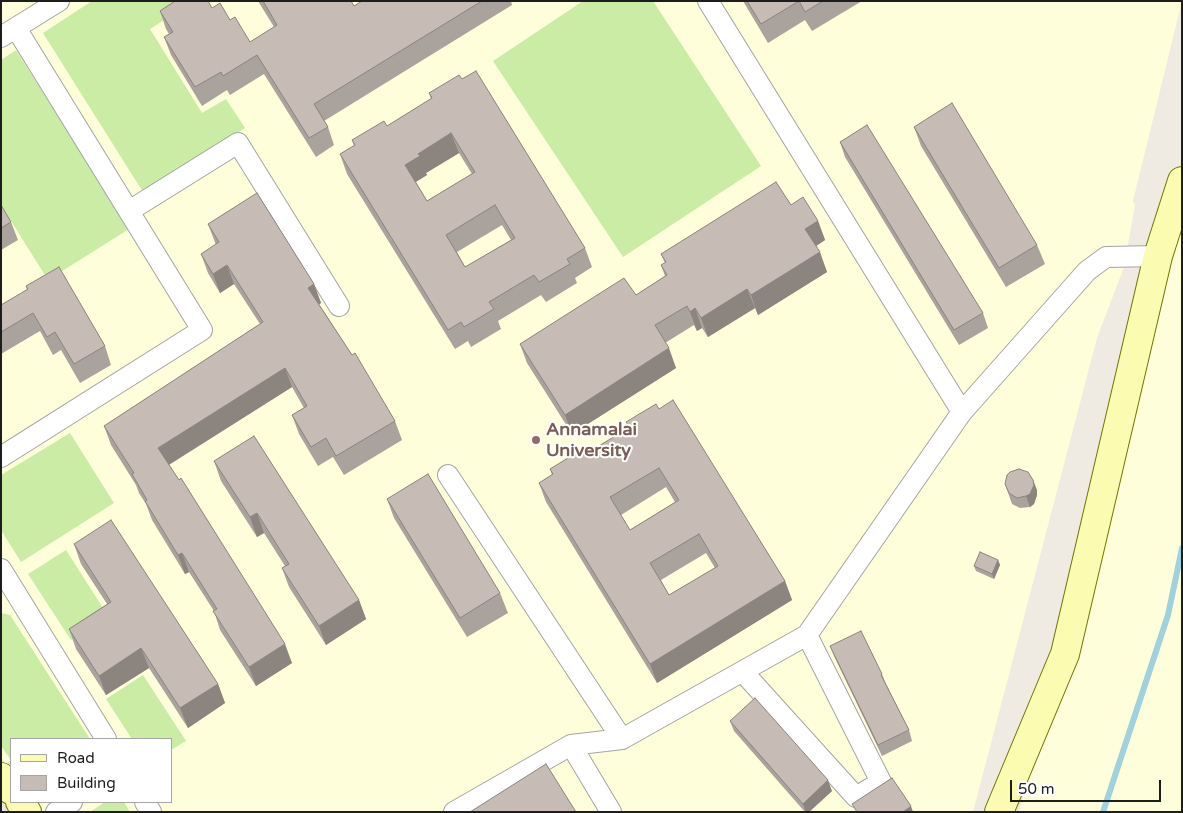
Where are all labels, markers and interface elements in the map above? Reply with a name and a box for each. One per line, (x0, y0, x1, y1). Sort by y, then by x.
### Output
place label: Annamalai University (546, 419, 637, 462)
marker: Annamalai University (530, 434, 542, 446)
legend (10, 738, 172, 803)
text: Road (57, 749, 95, 767)
scale bar (1013, 770, 1164, 802)
text: Building (57, 774, 116, 792)
text: 50 m (1018, 780, 1055, 798)

